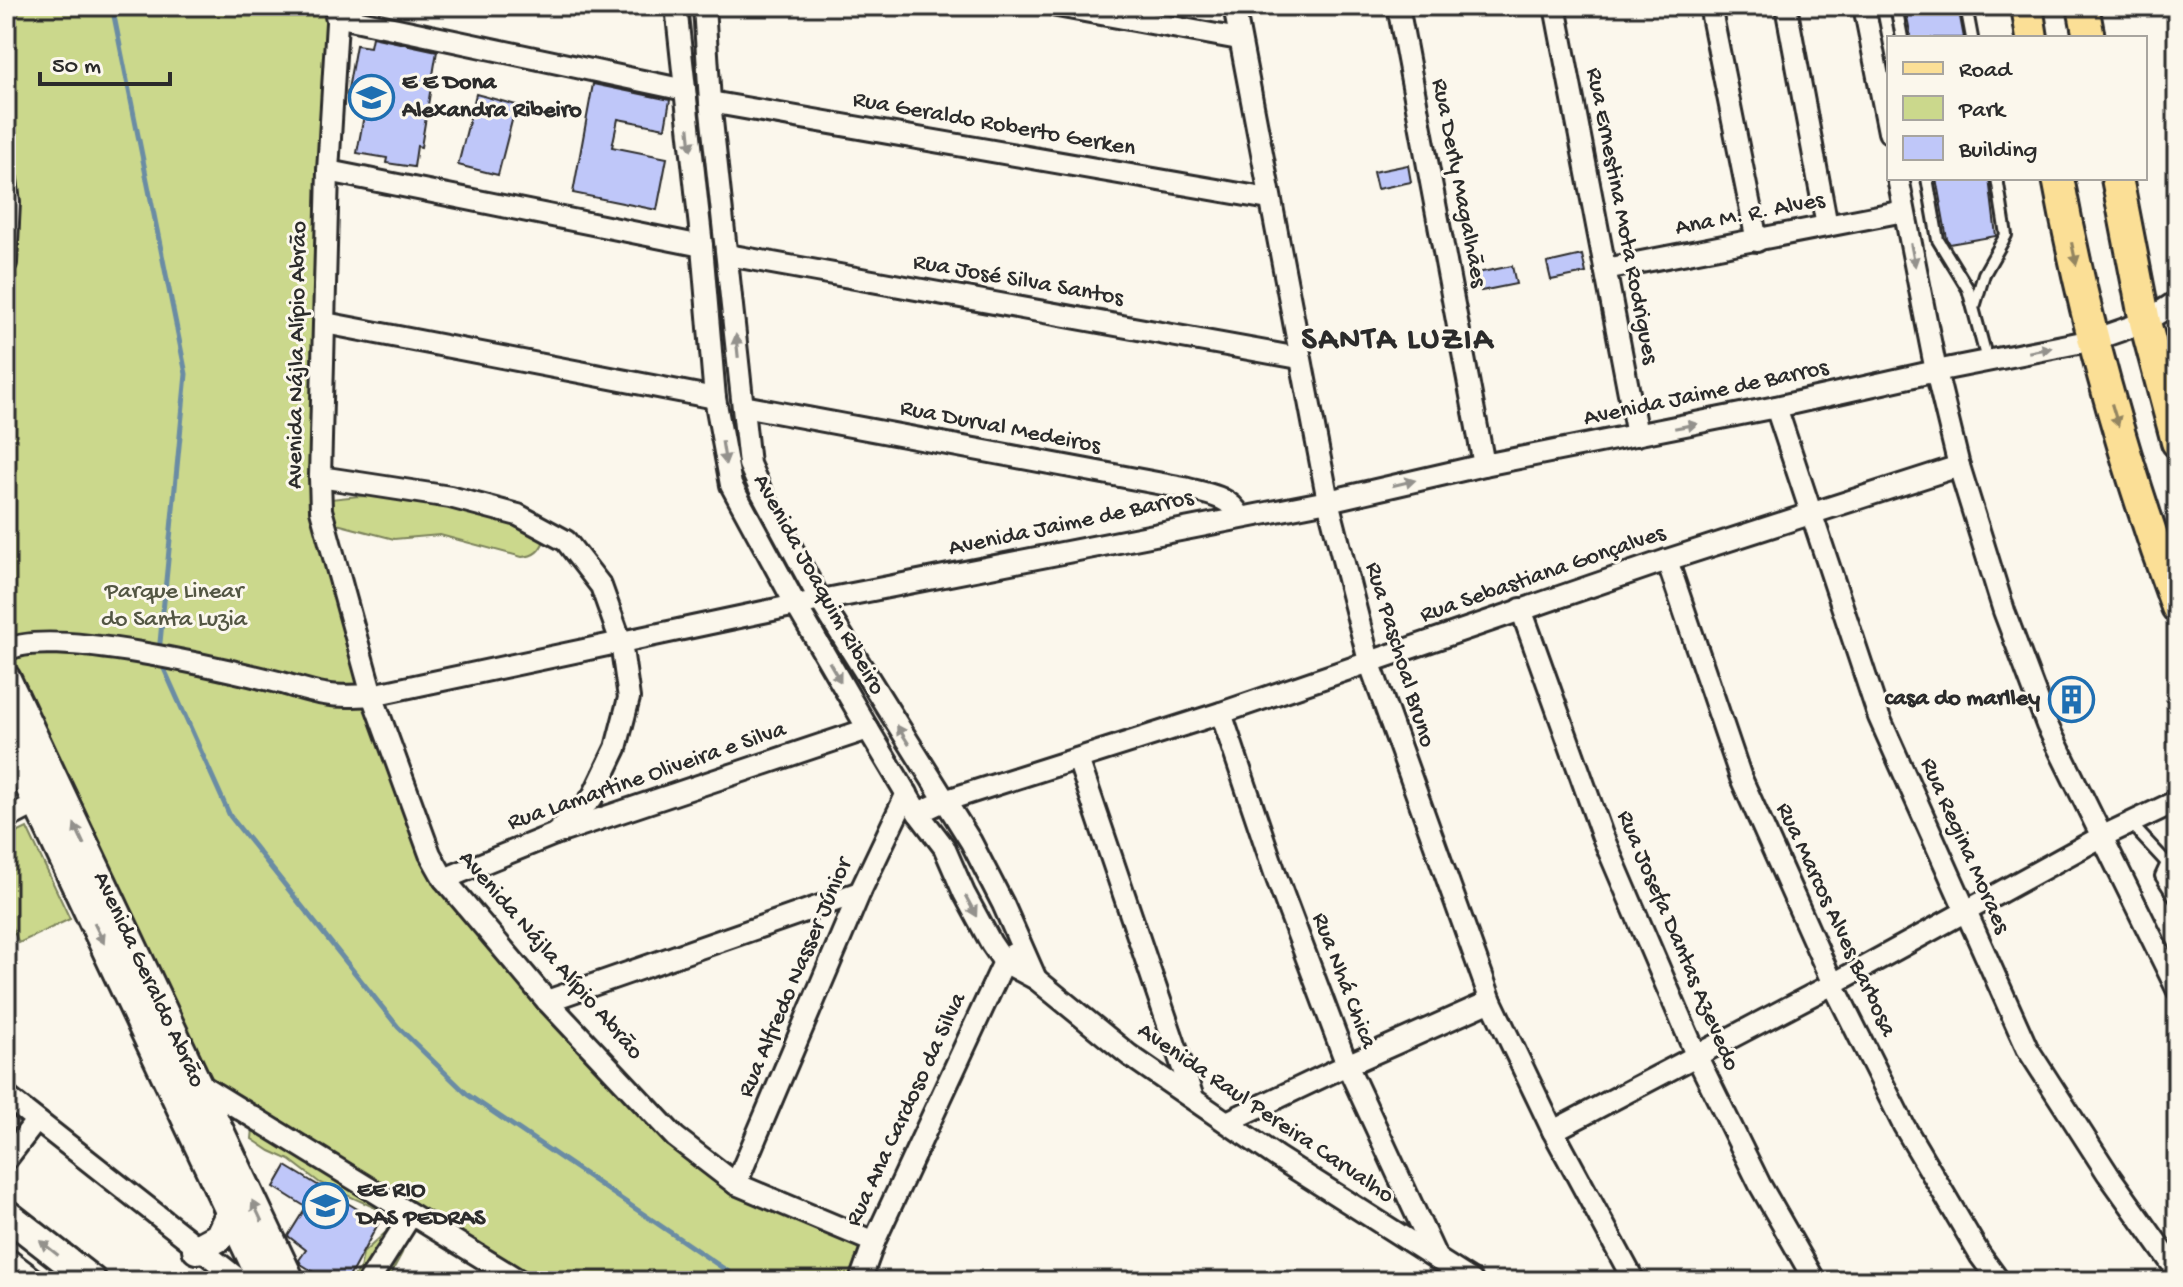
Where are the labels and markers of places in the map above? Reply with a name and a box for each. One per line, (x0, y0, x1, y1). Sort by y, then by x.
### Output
place label: E E Dona Alexandra Ribeiro (401, 69, 582, 126)
school or university icon: E E Dona Alexandra Ribeiro (347, 73, 395, 121)
building icon: casa do marlley (2047, 675, 2095, 723)
place label: casa do marlley (1885, 685, 2040, 714)
place label: EE RIO DAS PEDRAS (355, 1177, 486, 1234)
school or university icon: EE RIO DAS PEDRAS (302, 1181, 350, 1229)

